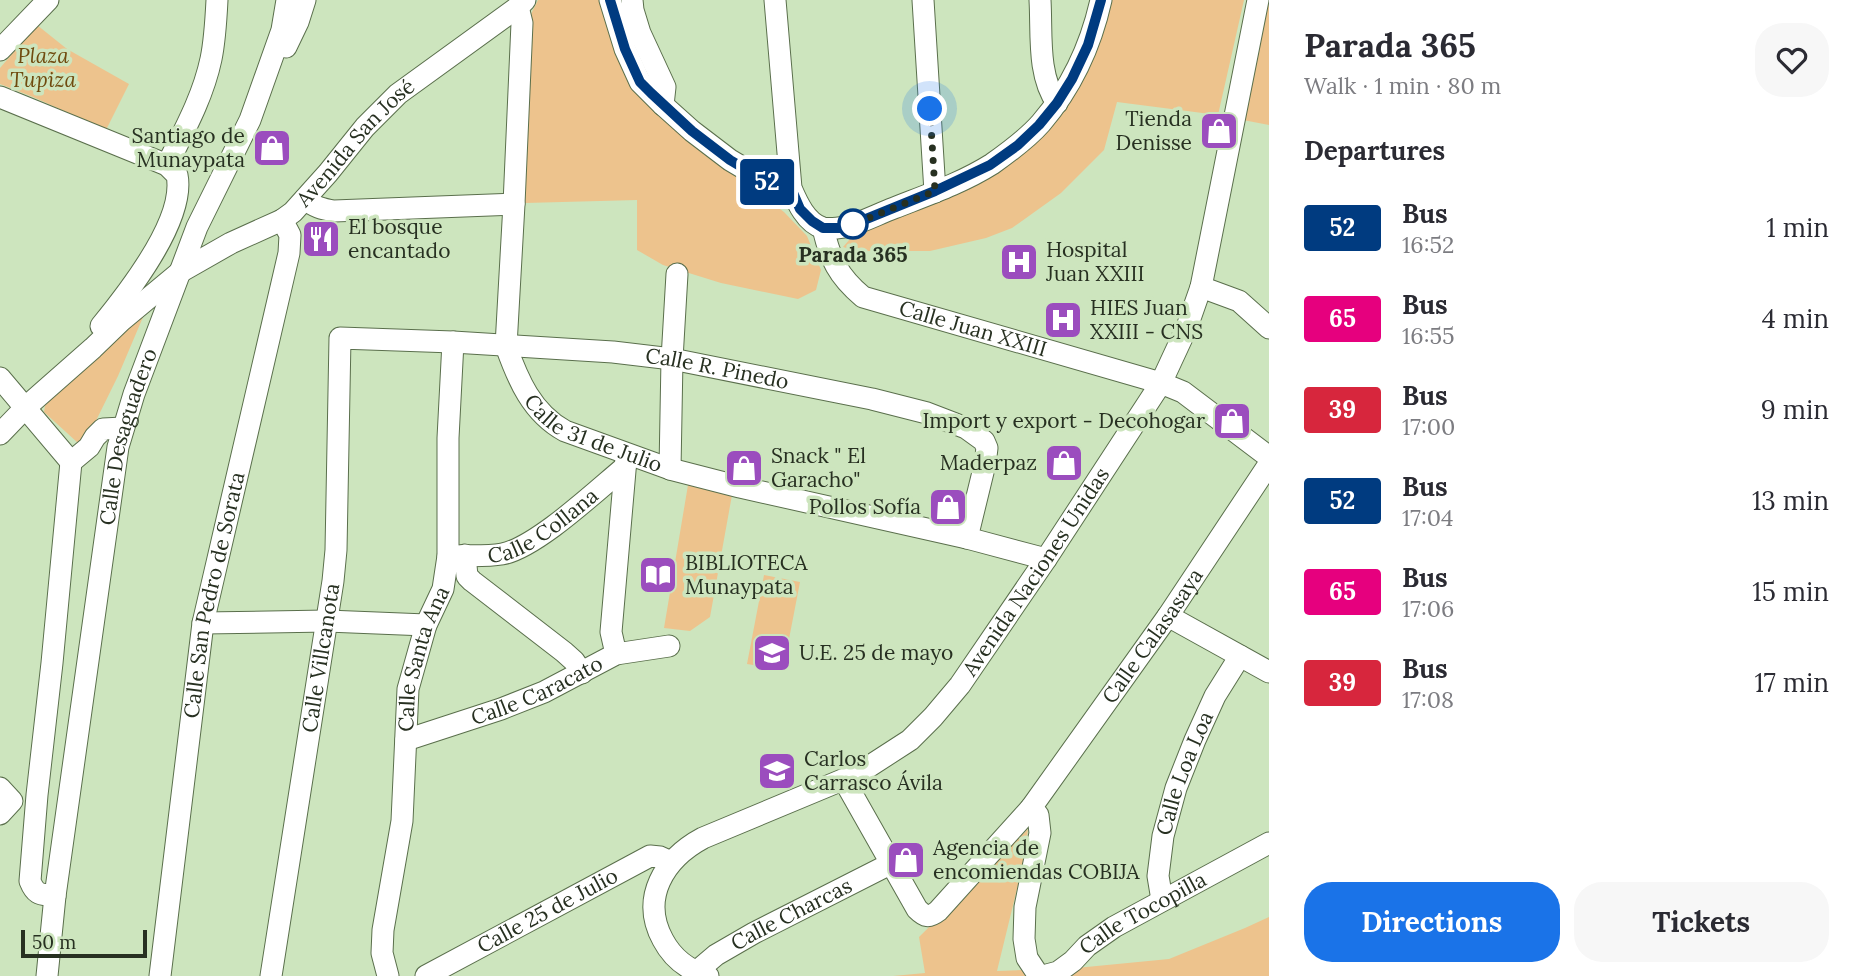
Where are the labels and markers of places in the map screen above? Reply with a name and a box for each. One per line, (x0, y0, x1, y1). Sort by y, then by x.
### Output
place label: Tienda Denisse (1115, 105, 1192, 156)
shop icon: Tienda Denisse (1198, 110, 1240, 152)
place label: Santiago de Munaypata (132, 122, 245, 173)
shop icon: Santiago de Munaypata (251, 127, 293, 169)
marker: Parada 365 (838, 209, 868, 239)
place label: El bosque encantado (348, 213, 450, 264)
restaurant icon: El bosque encantado (300, 218, 342, 260)
place label: Hospital Juan XXIII (1045, 236, 1145, 287)
place label: Parada 365 (798, 241, 908, 268)
hospital icon: Hospital Juan XXIII (998, 241, 1040, 283)
place label: HIES Juan XXIII - CNS (1090, 294, 1203, 345)
hospital icon: HIES Juan XXIII - CNS (1042, 299, 1084, 341)
shop icon: Import y export - Decohogar (1211, 400, 1253, 442)
place label: Import y export - Decohogar (922, 407, 1205, 434)
place label: Snack " El Garacho" (771, 442, 866, 493)
shop icon: Maderpaz (1043, 442, 1085, 484)
shop icon: Snack " El Garacho" (723, 447, 765, 489)
place label: Maderpaz (940, 449, 1037, 476)
shop icon: Pollos Sofía (927, 486, 969, 528)
place label: Pollos Sofía (809, 493, 921, 520)
place label: BIBLIOTECA Munaypata (685, 549, 808, 600)
library icon: BIBLIOTECA Munaypata (637, 554, 679, 596)
school or university icon: U.E. 25 de mayo (751, 632, 793, 674)
place label: U.E. 25 de mayo (799, 639, 953, 666)
place label: Carlos Carrasco Ávila (804, 745, 943, 796)
school or university icon: Carlos Carrasco Ávila (756, 750, 798, 792)
place label: Agencia de encomiendas COBIJA (932, 834, 1140, 885)
shop icon: Agencia de encomiendas COBIJA (885, 839, 927, 881)

